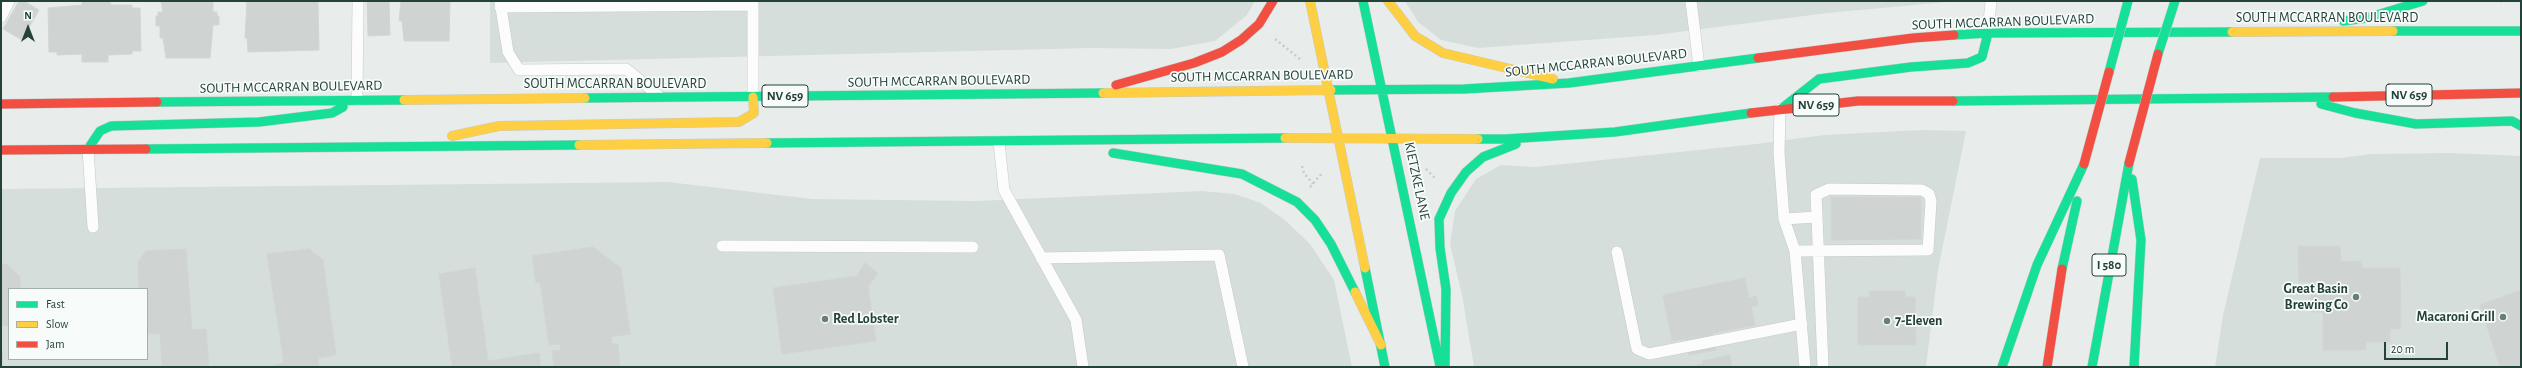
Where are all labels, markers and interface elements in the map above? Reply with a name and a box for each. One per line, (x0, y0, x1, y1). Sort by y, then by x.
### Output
north arrow (8, 8, 48, 48)
text: N (24, 10, 32, 21)
street label: SOUTH MCCARRAN BOULEVARD (1912, 10, 2094, 34)
street label: SOUTH MCCARRAN BOULEVARD (2236, 10, 2418, 26)
street label: SOUTH MCCARRAN BOULEVARD (1504, 45, 1688, 81)
street label: SOUTH MCCARRAN BOULEVARD (1171, 66, 1353, 86)
street label: SOUTH MCCARRAN BOULEVARD (848, 71, 1030, 91)
street label: SOUTH MCCARRAN BOULEVARD (524, 76, 706, 92)
street label: SOUTH MCCARRAN BOULEVARD (200, 77, 382, 97)
road number: NV 659 (2386, 84, 2432, 106)
road number: NV 659 (762, 85, 808, 107)
road number: NV 659 (1793, 94, 1839, 116)
street label: KIETZKE LANE (1401, 140, 1433, 222)
road number: I 580 (2092, 254, 2126, 276)
place label: Great Basin Brewing Co (2284, 281, 2348, 314)
legend (8, 288, 148, 360)
marker: Great Basin Brewing Co (2351, 292, 2361, 302)
text: Fast (46, 298, 65, 310)
place label: Macaroni Grill (2416, 309, 2495, 325)
place label: Red Lobster (833, 311, 899, 327)
marker: Macaroni Grill (2498, 312, 2508, 322)
place label: 7-Eleven (1895, 313, 1943, 329)
marker: Red Lobster (820, 314, 830, 324)
marker: 7-Eleven (1882, 316, 1892, 326)
text: Slow (46, 318, 68, 330)
scale bar (2386, 334, 2450, 360)
text: Jam (46, 338, 65, 350)
text: 20 m (2391, 343, 2414, 355)

